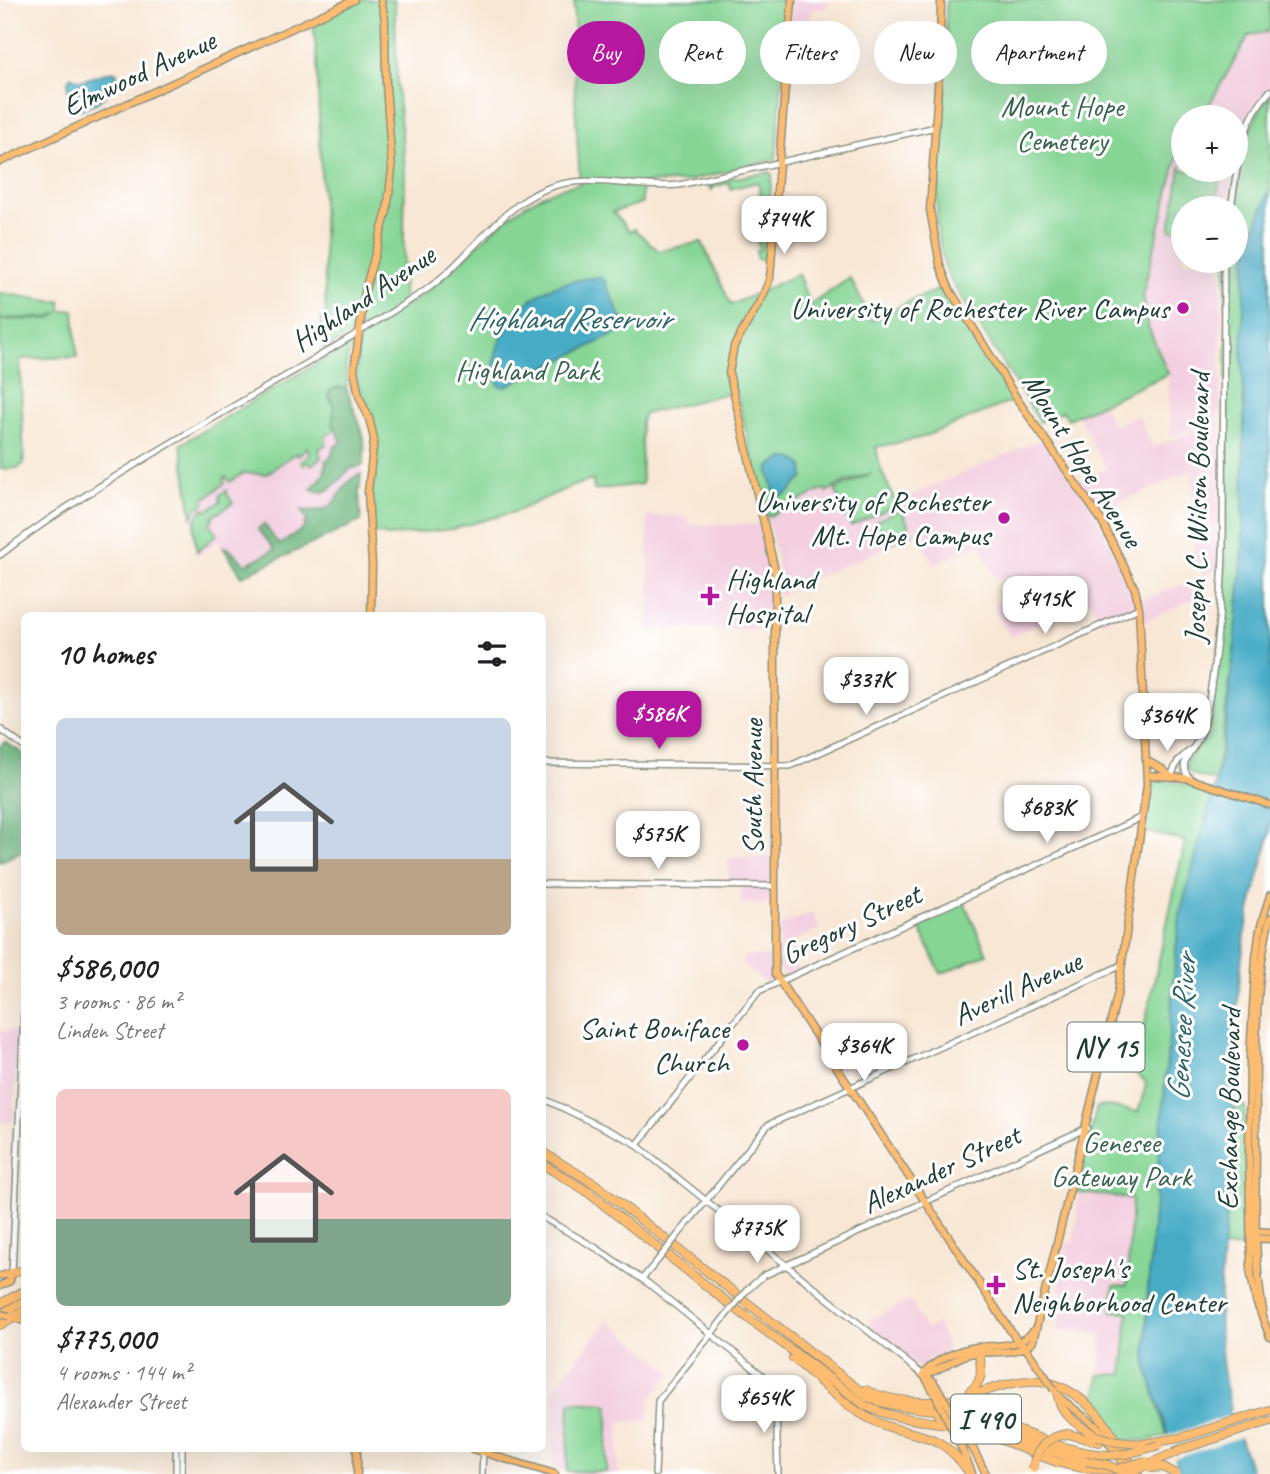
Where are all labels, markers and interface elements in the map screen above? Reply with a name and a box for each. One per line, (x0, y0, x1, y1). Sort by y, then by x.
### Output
street label: Elmwood Avenue (57, 20, 223, 125)
chip: Buy (567, 21, 645, 84)
chip: Rent (659, 21, 746, 84)
chip: Filters (760, 21, 860, 84)
chip: New (874, 21, 957, 84)
chip: Apartment (971, 21, 1107, 84)
park label: Mount Hope Cemetery (1001, 87, 1126, 159)
map controls (1171, 105, 1248, 273)
button: + (1171, 105, 1248, 182)
pin: $744K (735, 196, 833, 256)
button: − (1171, 196, 1248, 273)
text: $744K (758, 204, 811, 233)
street label: Highland Avenue (284, 235, 444, 360)
place label: University of Rochester River Campus (790, 289, 1172, 327)
water label: Highland Reservoir (468, 298, 676, 339)
marker: University of Rochester River Campus (1175, 300, 1191, 316)
park label: Highland Park (455, 351, 601, 389)
street label: Mount Hope Avenue (1014, 366, 1153, 556)
street label: Joseph C. Wilson Boulevard (1176, 368, 1218, 646)
place label: University of Rochester Mt. Hope Campus (755, 482, 993, 554)
marker: University of Rochester Mt. Hope Campus (996, 510, 1012, 526)
place label: Highland Hospital (726, 560, 820, 632)
pin: $415K (996, 576, 1094, 636)
text: $415K (1019, 584, 1071, 613)
marker: Highland Hospital (700, 586, 720, 606)
text: 10 homes (56, 635, 154, 673)
icon: filters (473, 635, 511, 673)
pin: $337K (817, 658, 915, 717)
text: $337K (840, 665, 893, 694)
pin: $586K (610, 692, 708, 751)
pin: $364K (1118, 694, 1216, 753)
text: $586K (632, 699, 686, 728)
text: $364K (1140, 701, 1194, 730)
street label: South Avenue (733, 717, 771, 855)
icon: home (221, 764, 347, 890)
pin: $683K (998, 786, 1096, 845)
text: $683K (1020, 793, 1074, 822)
pin: $575K (609, 812, 707, 871)
text: $575K (632, 819, 684, 848)
street label: Gregory Street (775, 874, 930, 973)
street label: Averill Avenue (947, 941, 1089, 1034)
text: $586,000 (56, 949, 157, 987)
water label: Genesee River (1157, 949, 1206, 1102)
text: 3 rooms · 86 m² (56, 987, 180, 1016)
street label: Exchange Boulevard (1208, 1004, 1250, 1210)
place label: Saint Boniface Church (579, 1009, 731, 1081)
text: Linden Street (56, 1016, 163, 1045)
road number: NY 15 (1068, 1023, 1144, 1072)
pin: $364K (815, 1024, 913, 1083)
text: $364K (837, 1031, 891, 1060)
marker: Saint Boniface Church (735, 1037, 751, 1053)
street label: Alexander Street (856, 1115, 1029, 1222)
park label: Genesee Gateway Park (1051, 1123, 1193, 1195)
icon: home (221, 1135, 347, 1261)
pin: $775K (708, 1206, 806, 1265)
text: $775K (731, 1213, 783, 1242)
place label: St. Joseph's Neighborhood Center (1012, 1249, 1228, 1321)
marker: St. Joseph's Neighborhood Center (986, 1275, 1006, 1295)
text: $775,000 (56, 1320, 156, 1358)
text: 4 rooms · 144 m² (56, 1358, 191, 1387)
pin: $654K (715, 1376, 813, 1435)
text: $654K (737, 1383, 791, 1412)
text: Alexander Street (56, 1387, 186, 1416)
road number: I 490 (951, 1394, 1021, 1444)

